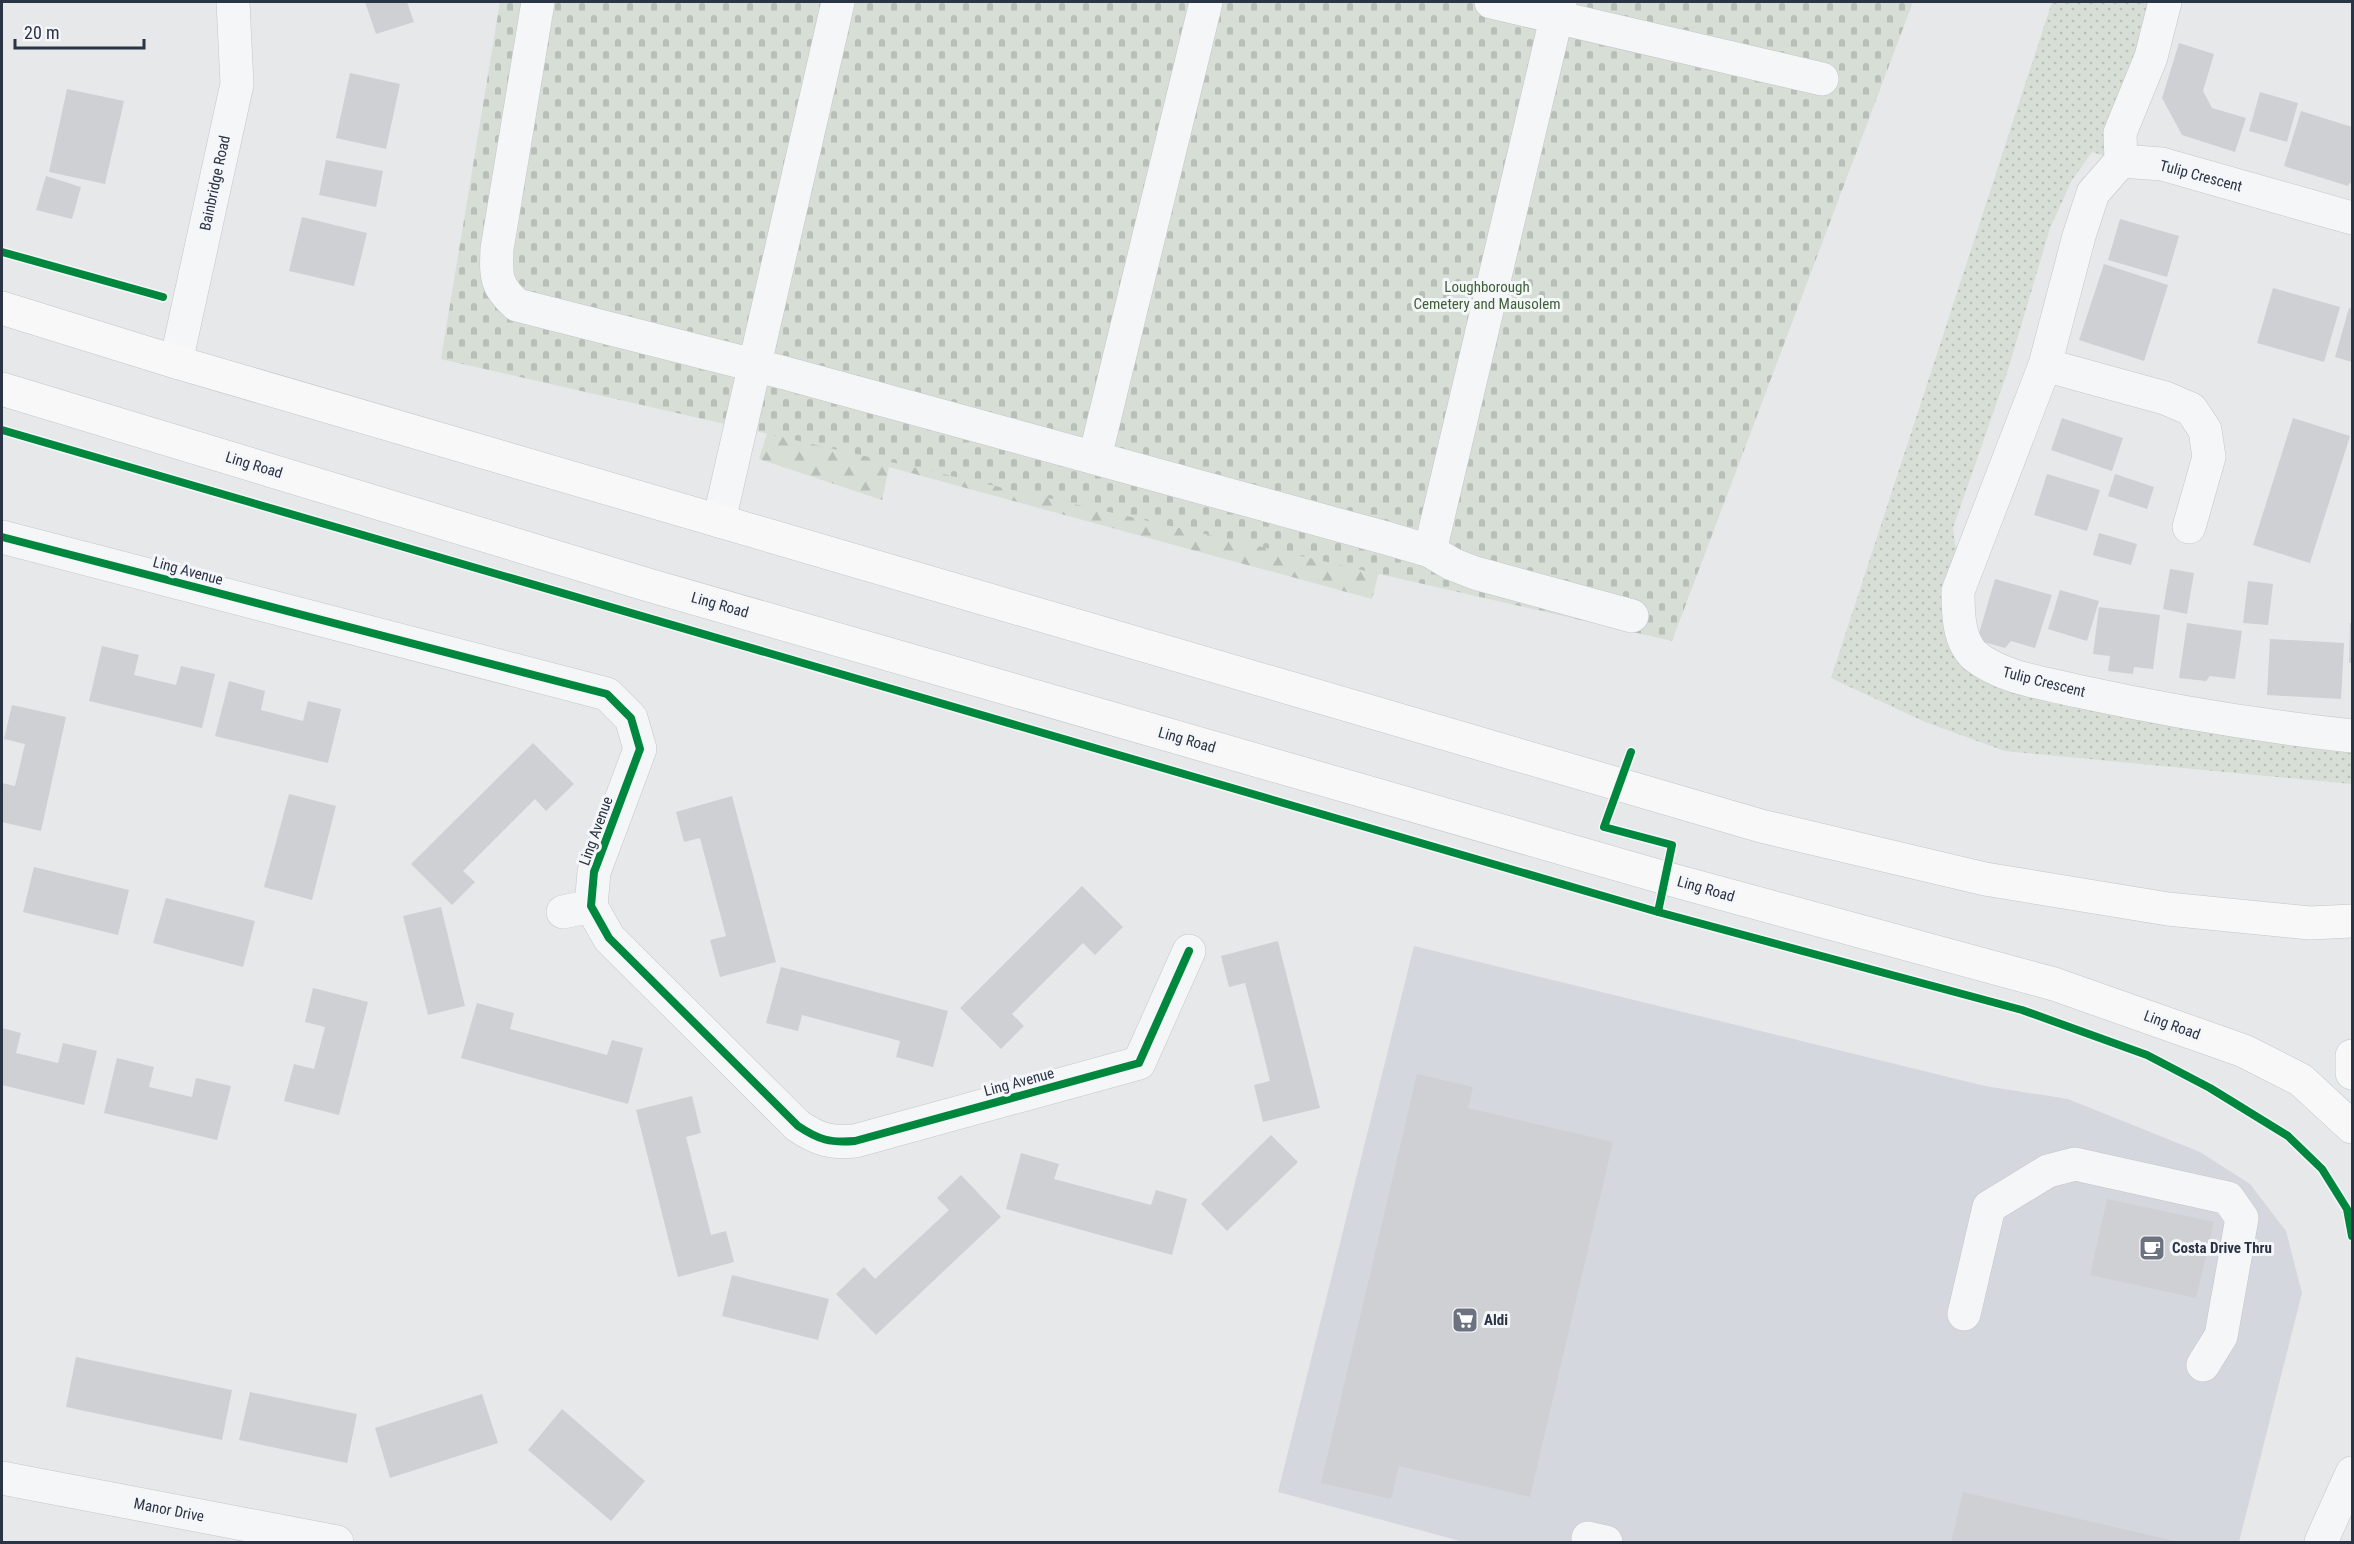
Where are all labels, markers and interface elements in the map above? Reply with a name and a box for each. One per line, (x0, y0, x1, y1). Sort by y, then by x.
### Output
scale bar (15, 12, 144, 50)
text: 20 m (24, 22, 59, 43)
street label: Bainbridge Road (196, 134, 234, 232)
street label: Tulip Crescent (2158, 156, 2244, 196)
park label: Loughborough Cemetery and Mausolem (1414, 278, 1560, 313)
street label: Ling Road (223, 448, 285, 482)
street label: Ling Avenue (151, 553, 225, 589)
street label: Ling Road (689, 588, 751, 622)
street label: Tulip Crescent (2001, 663, 2087, 701)
street label: Ling Road (1156, 723, 1218, 757)
street label: Ling Avenue (575, 794, 617, 868)
street label: Ling Road (1675, 872, 1737, 906)
street label: Ling Road (2141, 1006, 2203, 1044)
street label: Ling Avenue (982, 1064, 1056, 1100)
cafe icon: Costa Drive Thru (2137, 1233, 2167, 1263)
place label: Costa Drive Thru (2172, 1239, 2272, 1257)
supermarket icon: Aldi (1450, 1305, 1480, 1335)
place label: Aldi (1484, 1311, 1508, 1329)
street label: Manor Drive (132, 1494, 206, 1526)

